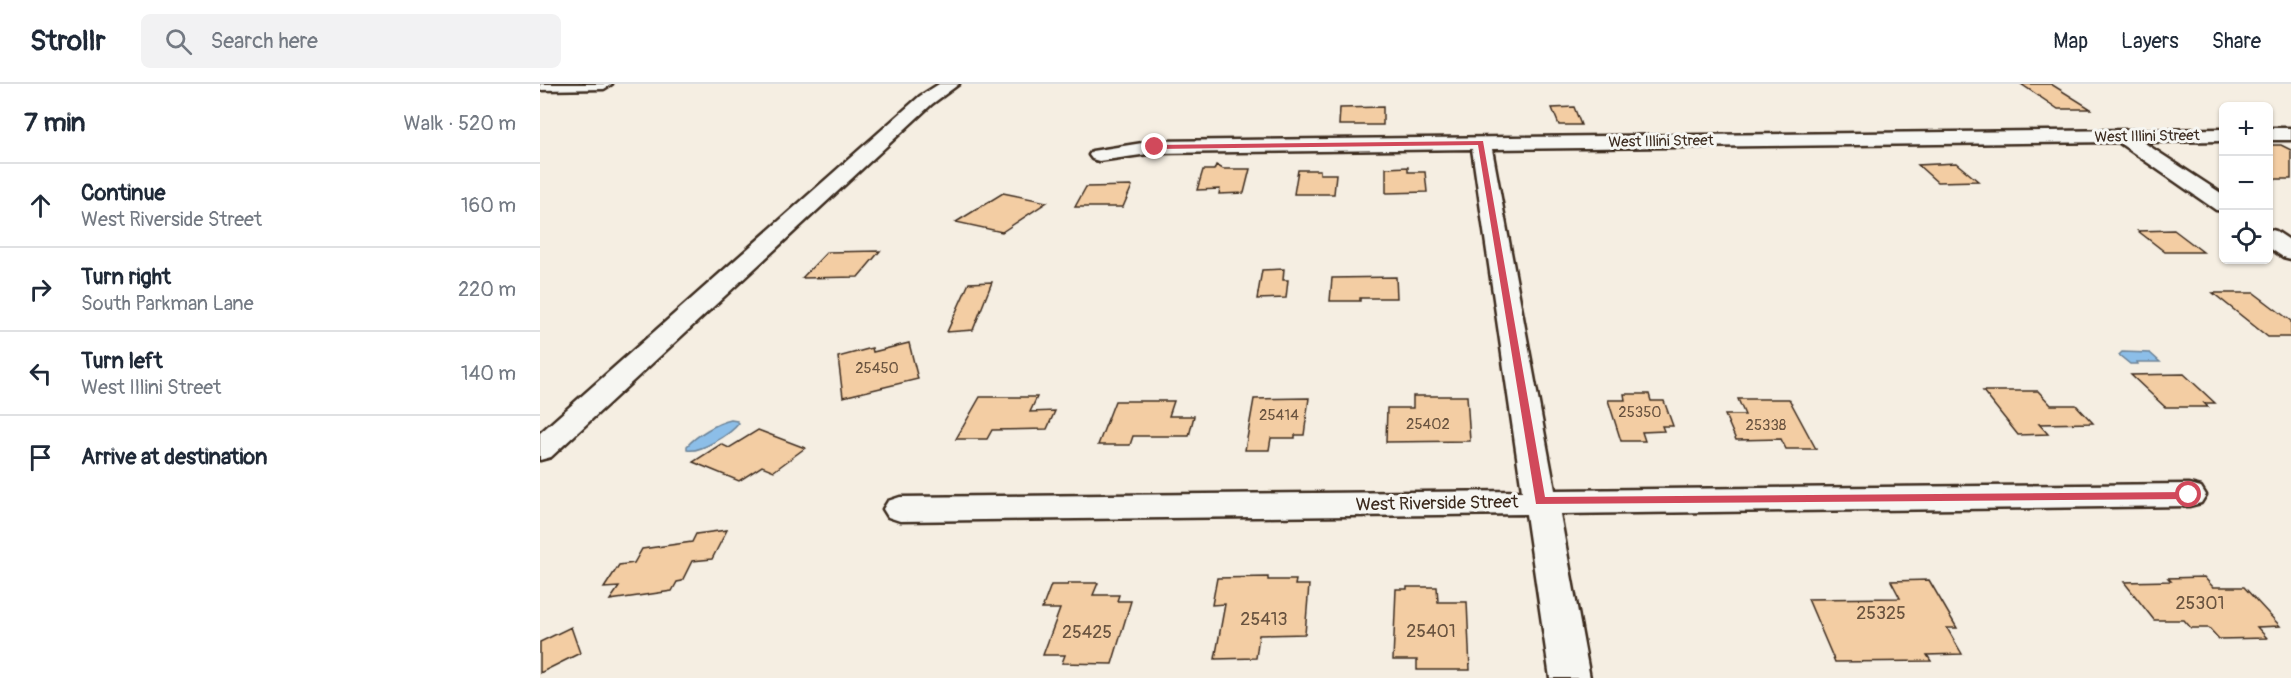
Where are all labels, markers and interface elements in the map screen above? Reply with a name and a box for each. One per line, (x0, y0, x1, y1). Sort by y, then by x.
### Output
search box (141, 14, 561, 68)
text: Strollr (30, 24, 105, 59)
icon: search (162, 25, 195, 58)
text: Search here (210, 27, 318, 55)
text: Map (2053, 28, 2088, 55)
text: Layers (2121, 28, 2179, 55)
text: Share (2212, 28, 2261, 55)
map controls (2219, 102, 2273, 264)
button: + (2219, 102, 2273, 156)
text: 7 min (24, 107, 86, 139)
text: Walk · 520 m (404, 111, 516, 136)
street label: West Illini Street (2094, 126, 2201, 147)
street label: West Illini Street (1608, 131, 1715, 152)
route end (1141, 133, 1167, 159)
button: − (2219, 156, 2273, 210)
text: Continue (81, 179, 165, 207)
icon: ahead (24, 189, 57, 222)
text: 160 m (461, 193, 516, 218)
text: West Riverside Street (81, 207, 262, 232)
button: locate (2219, 210, 2273, 264)
text: Turn right (81, 263, 171, 291)
icon: right (24, 273, 57, 306)
text: 220 m (458, 277, 516, 302)
text: South Parkman Lane (81, 291, 254, 316)
text: Turn left (81, 347, 163, 375)
icon: left (24, 357, 57, 390)
house number: 25450 (855, 359, 899, 378)
text: 140 m (461, 361, 516, 386)
text: West Illini Street (81, 375, 221, 400)
house number: 25350 (1618, 403, 1662, 422)
house number: 25414 (1259, 406, 1299, 425)
house number: 25402 (1406, 415, 1450, 434)
house number: 25338 (1746, 416, 1787, 435)
icon: arrive (24, 441, 57, 474)
text: Arrive at destination (81, 443, 267, 471)
route start (2175, 481, 2201, 507)
street label: West Riverside Street (1355, 491, 1519, 516)
house number: 25301 (2175, 592, 2225, 615)
house number: 25325 (1856, 602, 1906, 625)
house number: 25413 (1240, 608, 1288, 631)
house number: 25401 (1406, 620, 1456, 643)
house number: 25425 (1062, 621, 1112, 644)

